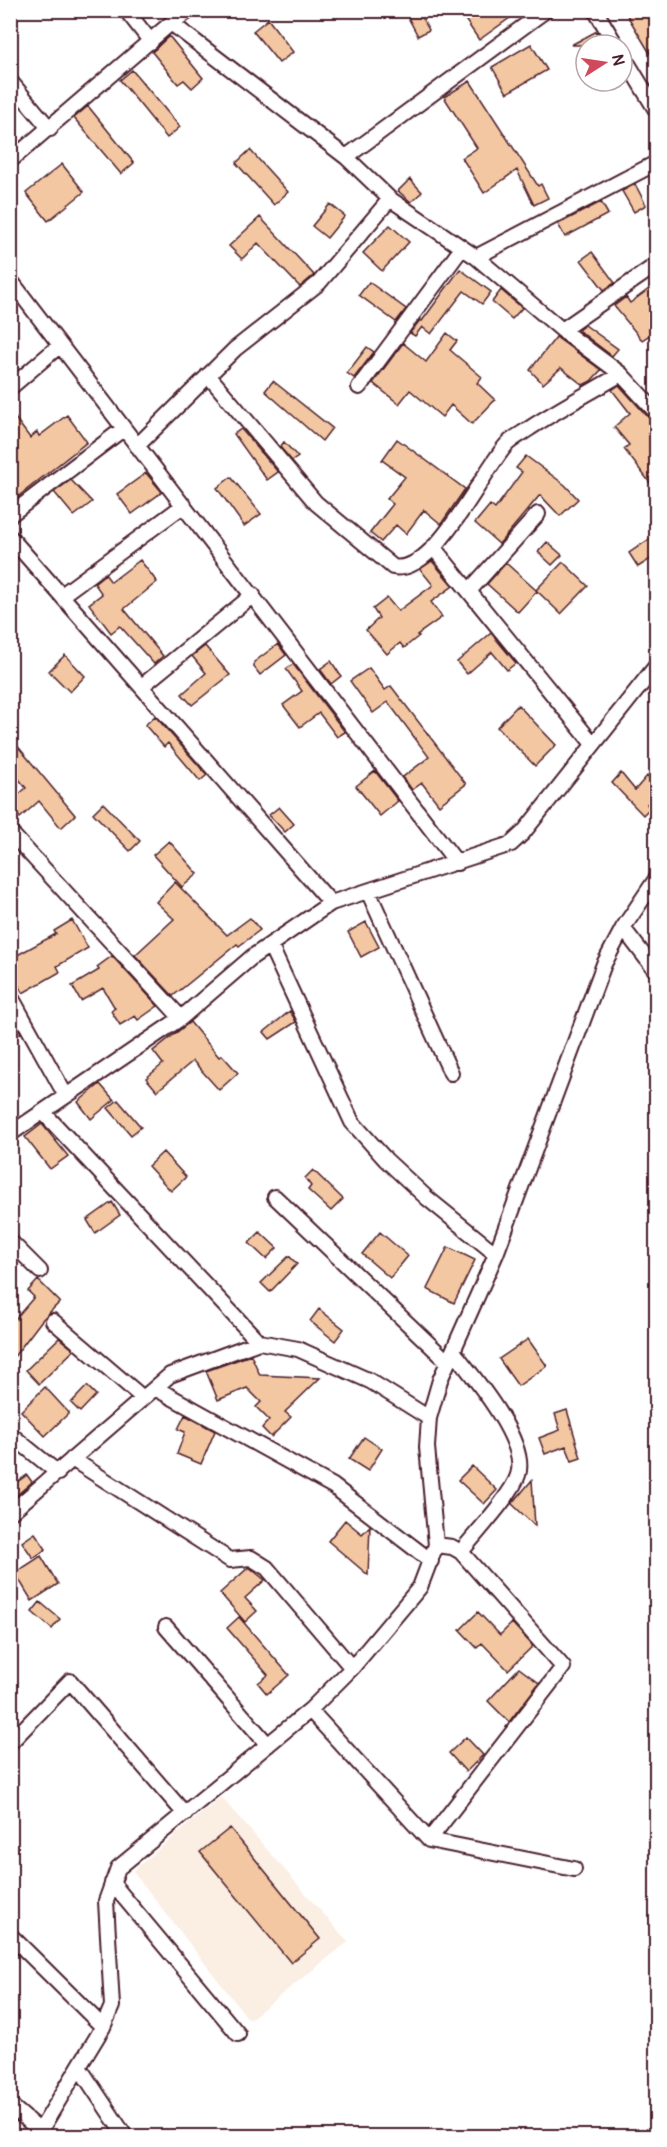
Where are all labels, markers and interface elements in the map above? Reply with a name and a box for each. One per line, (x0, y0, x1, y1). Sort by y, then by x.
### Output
north arrow (574, 33, 634, 93)
text: N (607, 53, 629, 68)

